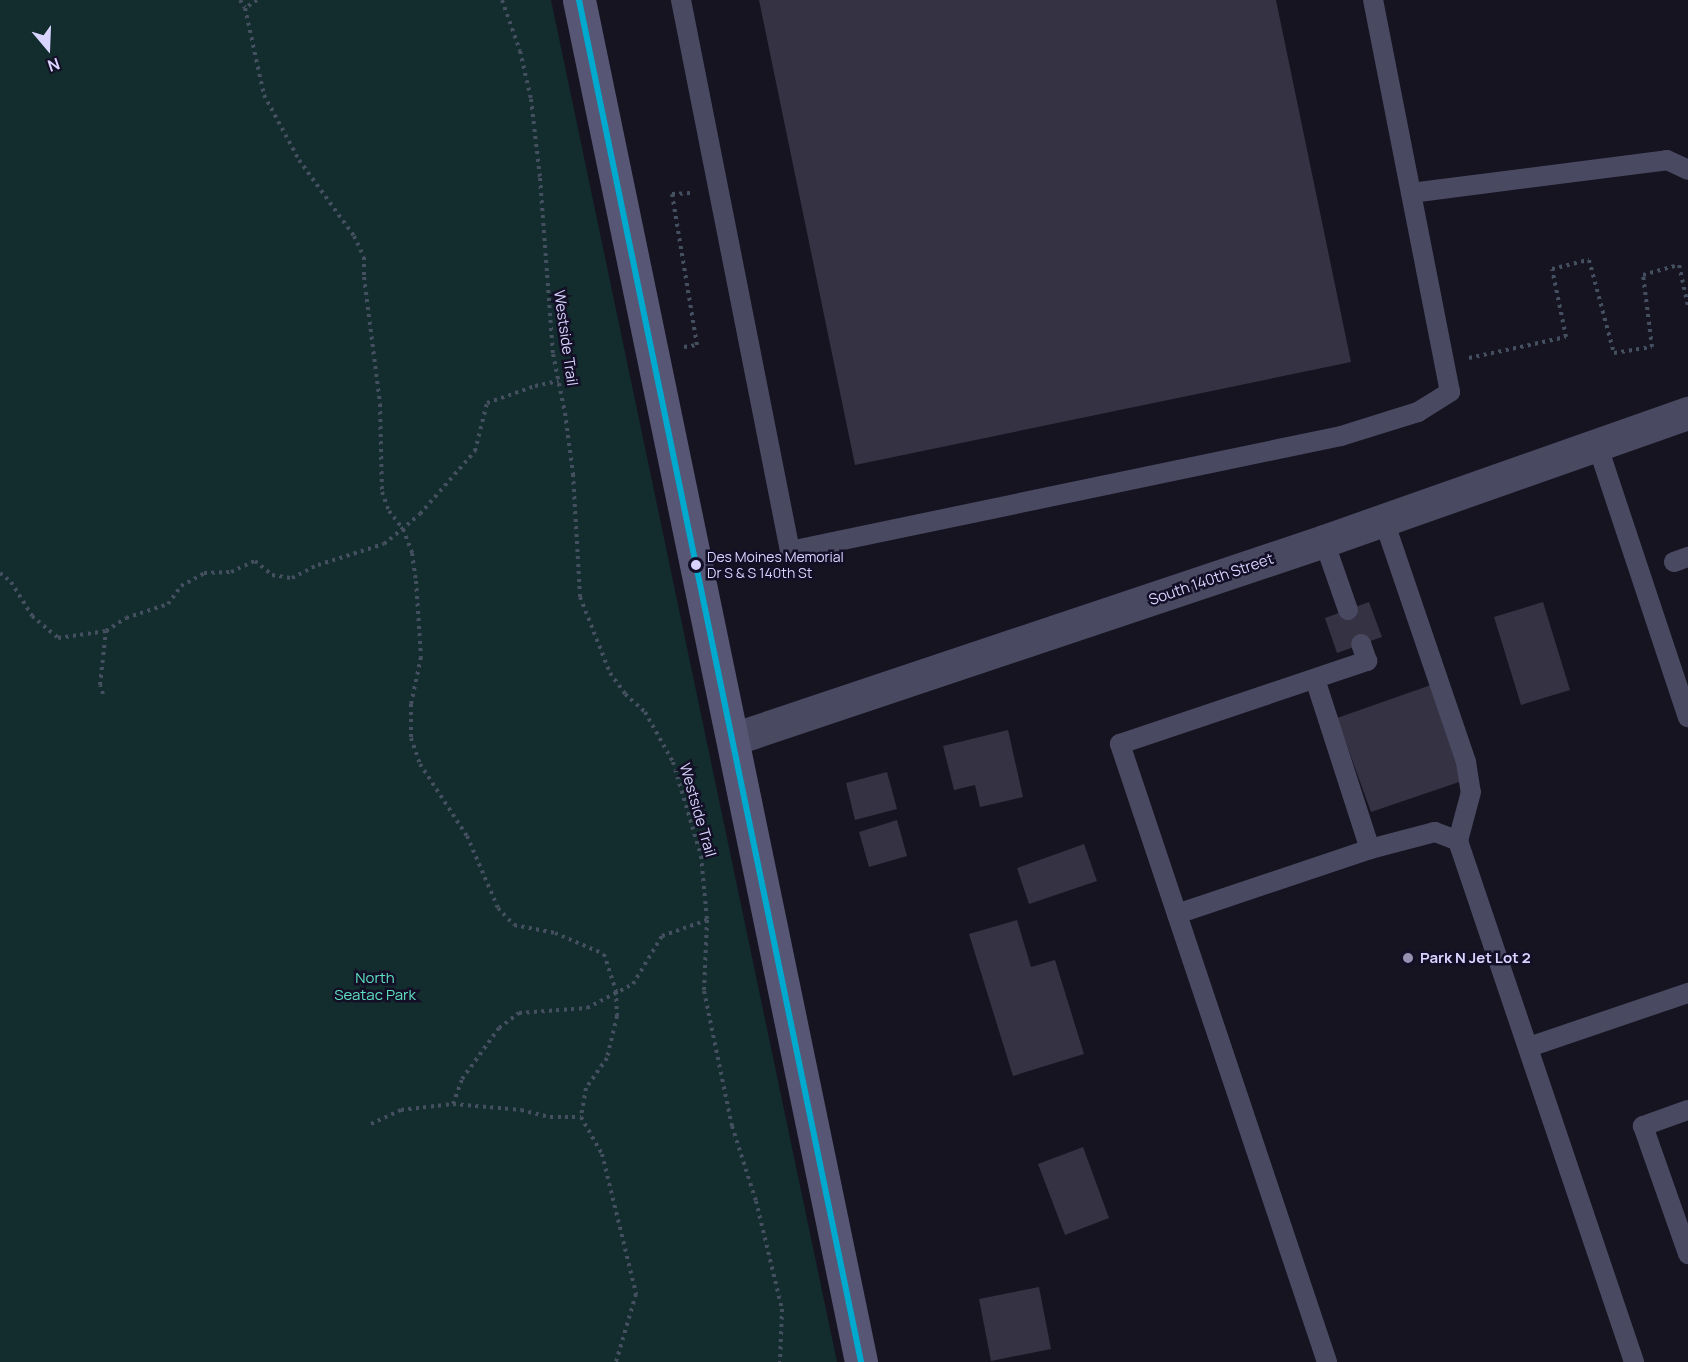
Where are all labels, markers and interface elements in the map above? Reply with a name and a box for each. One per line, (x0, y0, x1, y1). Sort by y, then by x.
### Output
north arrow (18, 18, 78, 78)
text: N (45, 53, 63, 77)
street label: Westside Trail (550, 289, 582, 387)
place label: Des Moines Memorial Dr S & S 140th St (707, 549, 844, 582)
street label: South 140th Street (1146, 549, 1276, 609)
marker: Des Moines Memorial Dr S & S 140th St (690, 559, 702, 571)
street label: Westside Trail (676, 761, 720, 859)
place label: Park N Jet Lot 2 (1420, 949, 1531, 967)
marker: Park N Jet Lot 2 (1401, 951, 1415, 965)
park label: North Seatac Park (334, 968, 416, 1003)

